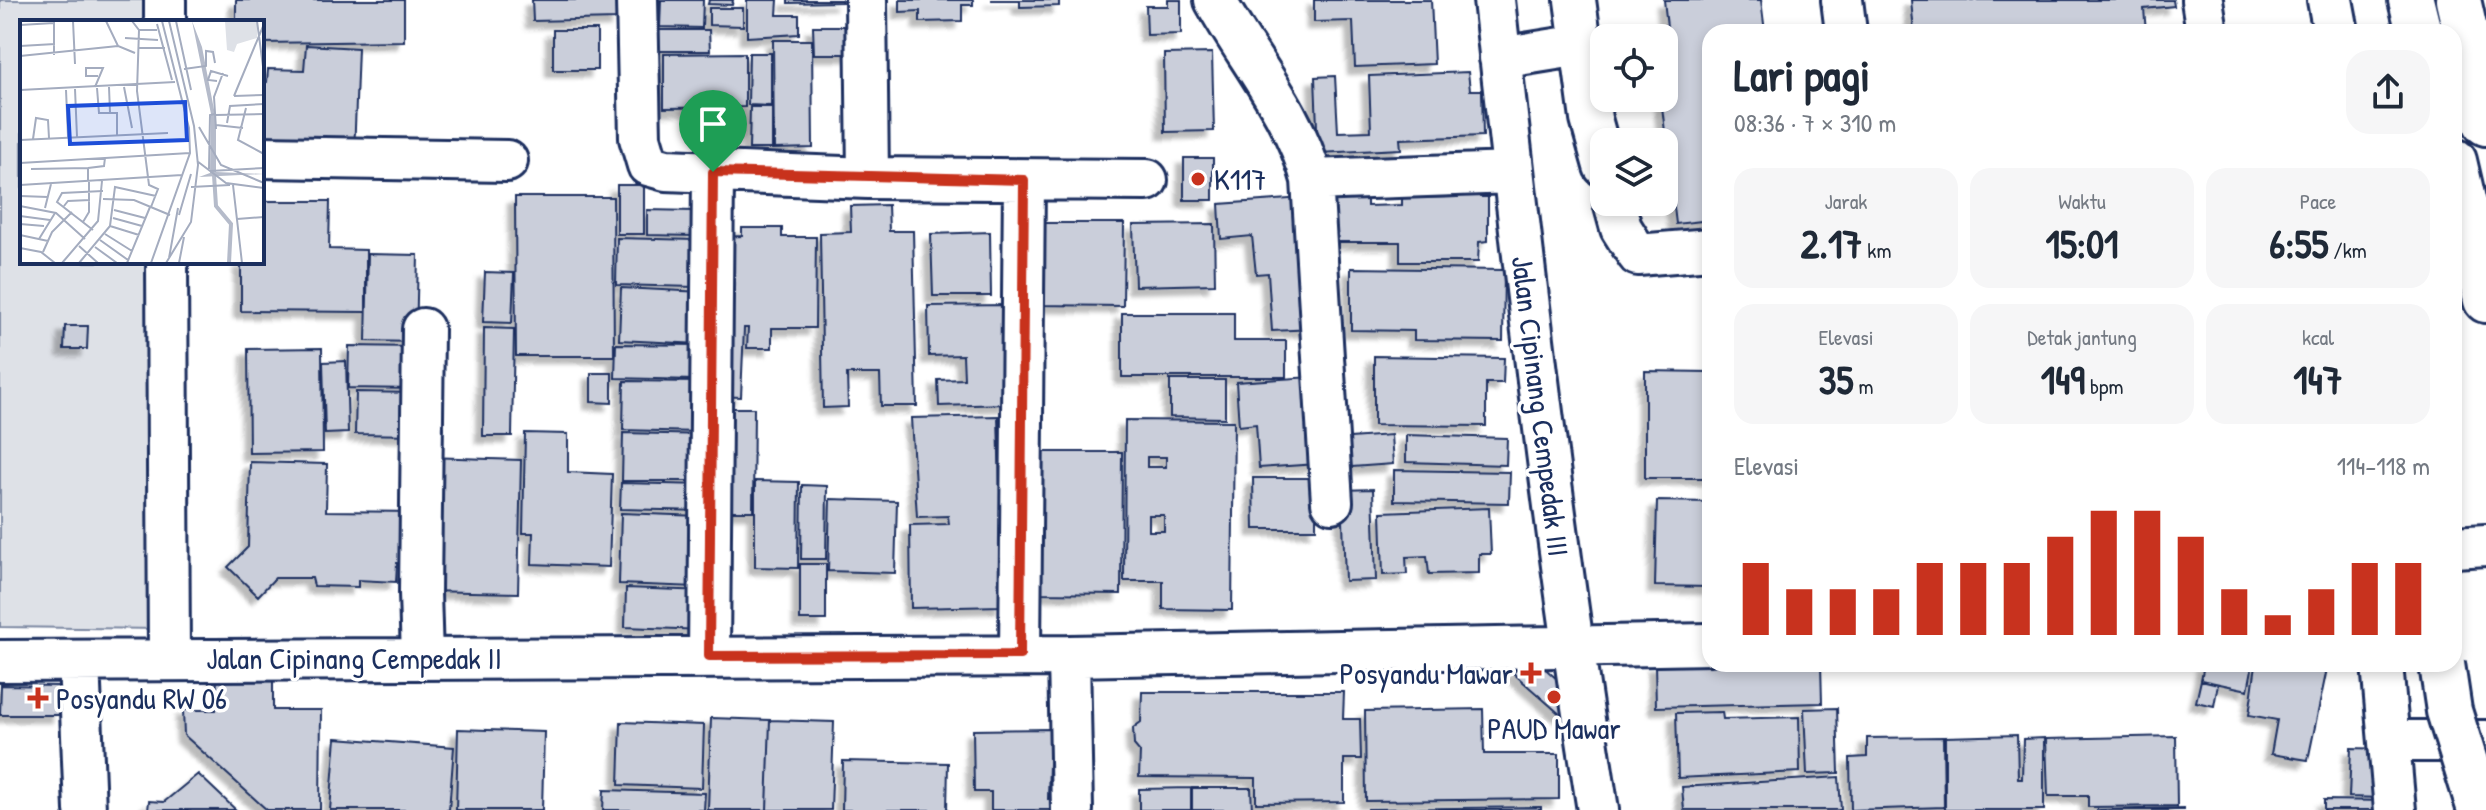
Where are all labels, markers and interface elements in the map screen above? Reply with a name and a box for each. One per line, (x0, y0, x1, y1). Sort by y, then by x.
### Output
inset map (20, 20, 264, 264)
map controls (1590, 24, 1678, 216)
button: locate (1590, 24, 1678, 112)
text: Lari pagi (1734, 45, 1870, 105)
button: share (2346, 50, 2430, 134)
pin (679, 90, 747, 172)
icon: arrive (691, 102, 735, 146)
text: 08:36 · 7 × 310 m (1734, 105, 1896, 140)
button: layers (1590, 128, 1678, 216)
place label: K117 (1214, 159, 1266, 199)
marker: K117 (1189, 170, 1207, 188)
text: Jarak (1825, 186, 1868, 216)
text: Waktu (2058, 186, 2106, 216)
text: Pace (2300, 186, 2336, 216)
text: 2.17 (1801, 216, 1862, 270)
text: 15:01 (2045, 216, 2119, 270)
text: 6:55 (2269, 216, 2328, 270)
text: km (1862, 235, 1891, 265)
text: /km (2328, 235, 2367, 265)
street label: Jalan Cipinang Cempedak III (1503, 253, 1579, 559)
text: Elevasi (1818, 322, 1874, 352)
text: Detak jantung (2027, 322, 2137, 352)
text: kcal (2302, 322, 2334, 352)
text: 35 (1819, 352, 1853, 406)
text: 149 (2041, 352, 2085, 406)
text: 147 (2293, 352, 2343, 406)
text: m (1853, 371, 1873, 401)
text: bpm (2085, 371, 2123, 401)
text: Elevasi (1734, 448, 1799, 483)
text: 114–118 m (2337, 448, 2430, 483)
street label: Jalan Cipinang Cempedak II (206, 638, 502, 678)
place label: Posyandu Mawar (1340, 653, 1513, 693)
marker: Posyandu Mawar (1520, 662, 1542, 684)
place label: Posyandu RW 06 (56, 678, 227, 718)
marker: Posyandu RW 06 (27, 687, 49, 709)
marker: PAUD Mawar (1545, 688, 1563, 706)
place label: PAUD Mawar (1487, 708, 1621, 748)

